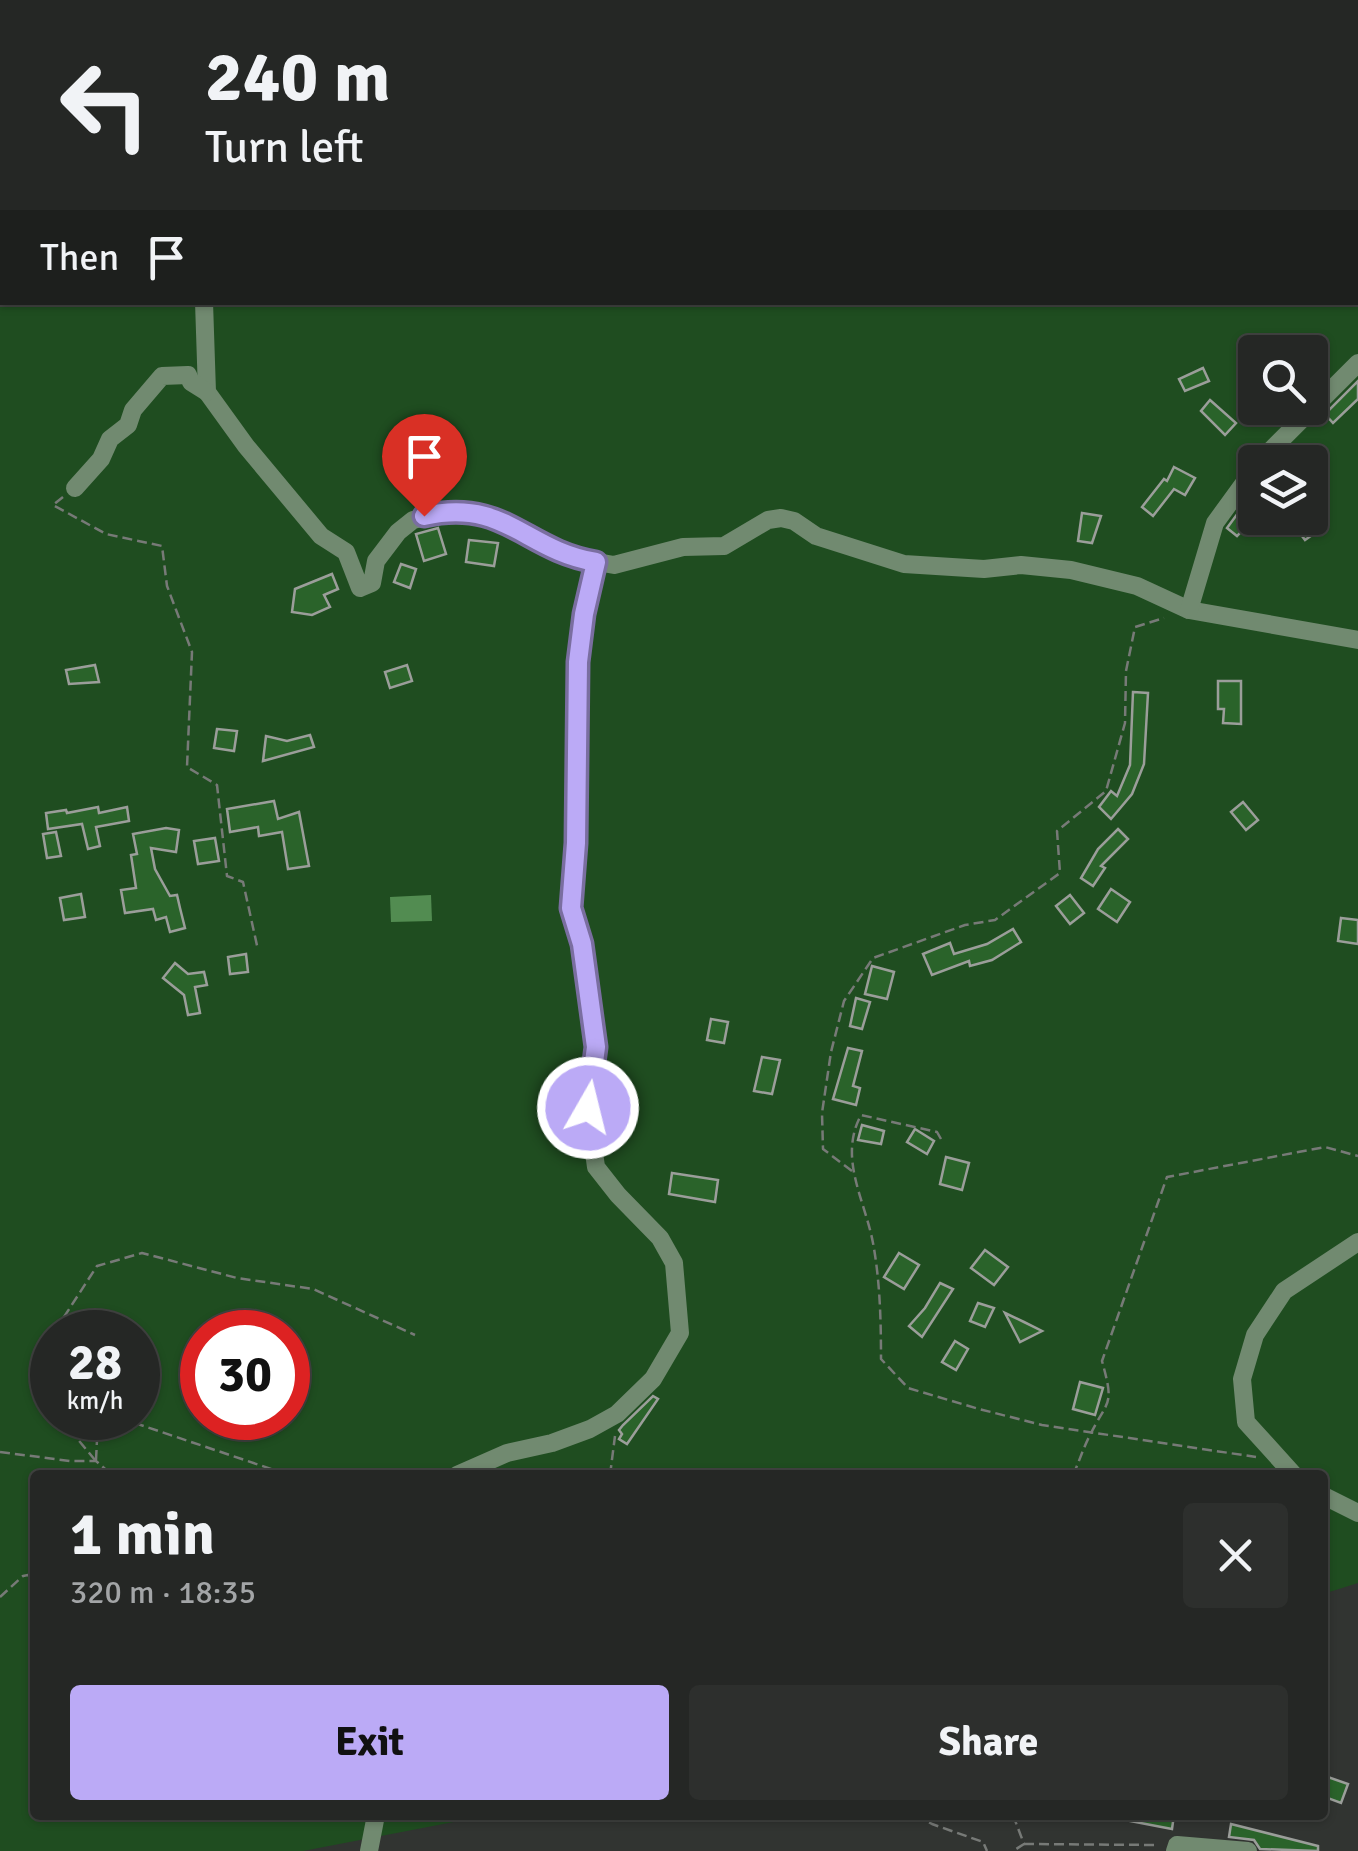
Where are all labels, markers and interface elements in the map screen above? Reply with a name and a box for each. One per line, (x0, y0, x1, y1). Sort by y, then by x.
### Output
text: 240 m (205, 34, 390, 120)
icon: left (40, 40, 170, 170)
text: Turn left (205, 120, 364, 175)
icon: arrive (139, 230, 194, 285)
text: Then (40, 234, 119, 281)
map controls (1238, 335, 1328, 535)
button: search (1238, 335, 1328, 425)
pin (382, 414, 467, 517)
icon: arrive (397, 429, 452, 484)
button: layers (1238, 445, 1328, 535)
position arrow (536, 1056, 640, 1160)
speed limit sign: 30 (180, 1310, 310, 1440)
text: 28 (68, 1332, 122, 1394)
text: km/h (67, 1385, 123, 1416)
text: 1 min (70, 1498, 215, 1572)
button: close (1183, 1503, 1288, 1608)
text: 320 m · 18:35 (70, 1573, 256, 1612)
button: Exit (70, 1685, 669, 1800)
button: Share (689, 1685, 1288, 1800)

